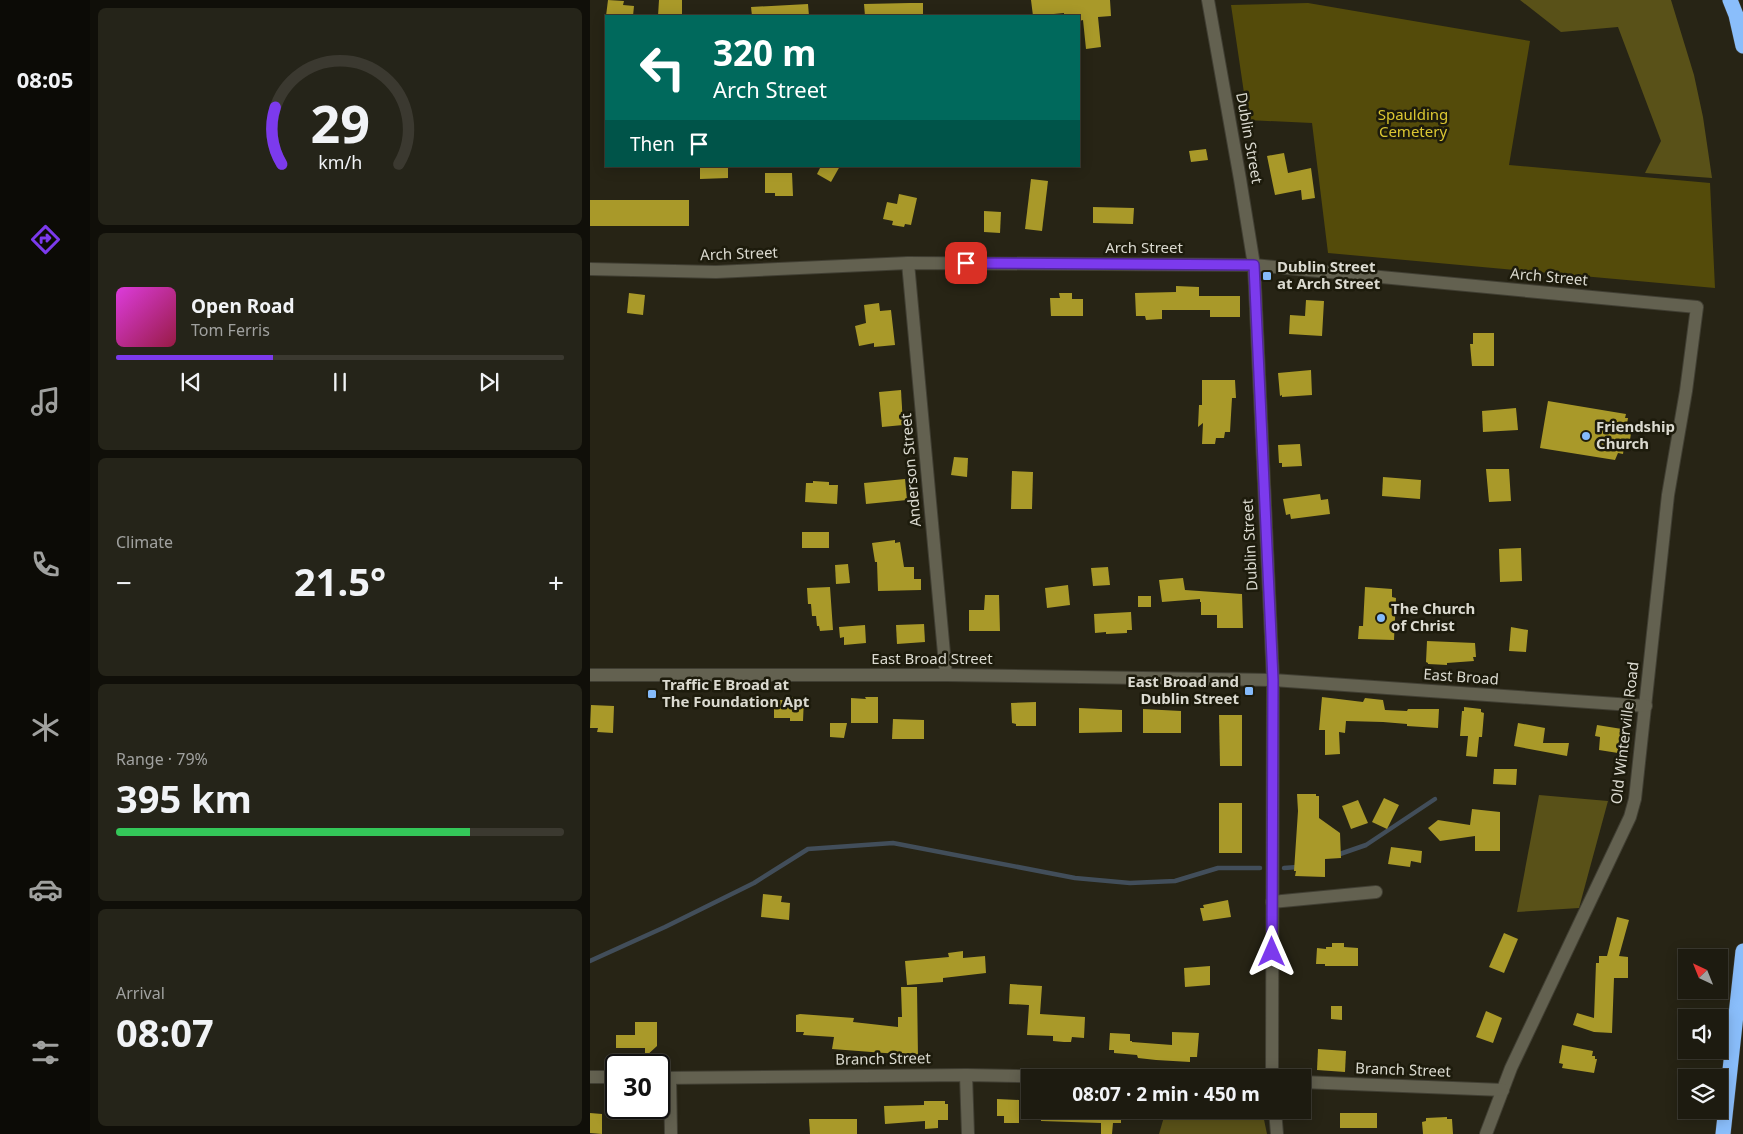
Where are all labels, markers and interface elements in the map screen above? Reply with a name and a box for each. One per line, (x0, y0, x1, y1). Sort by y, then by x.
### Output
text: 320 m (713, 29, 816, 76)
icon: left (630, 35, 695, 100)
text: 08:05 (17, 64, 73, 94)
text: Arch Street (713, 74, 827, 104)
text: 29 (310, 87, 370, 158)
street label: Dublin Street (1232, 91, 1268, 186)
park label: Spaulding Cemetery (1378, 104, 1448, 141)
icon: arrive (685, 130, 713, 158)
text: Then (630, 131, 675, 157)
text: km/h (318, 150, 362, 174)
icon: directions (28, 222, 63, 257)
street label: Arch Street (1105, 237, 1183, 257)
street label: Arch Street (700, 242, 779, 264)
pin (945, 242, 987, 284)
icon: arrive (952, 249, 980, 277)
place label: Dublin Street at Arch Street (1277, 256, 1381, 293)
street label: Arch Street (1509, 263, 1589, 289)
marker: Dublin Street at Arch Street (1261, 270, 1273, 282)
text: Open Road (191, 293, 294, 319)
text: Tom Ferris (191, 319, 270, 341)
icon: previous (177, 368, 205, 396)
icon: pause (326, 368, 354, 396)
icon: next (475, 368, 503, 396)
icon: music (28, 384, 63, 419)
street label: Anderson Street (895, 412, 925, 528)
place label: Friendship Church (1596, 416, 1675, 453)
marker: Friendship Church (1580, 430, 1592, 442)
street label: Dublin Street (1237, 498, 1261, 592)
text: Climate (116, 531, 173, 553)
icon: phone (28, 547, 63, 582)
text: 21.5° (294, 555, 386, 607)
text: − (116, 563, 132, 601)
text: + (548, 563, 564, 601)
place label: The Church of Christ (1391, 598, 1475, 635)
marker: The Church of Christ (1375, 612, 1387, 624)
street label: East Broad Street (871, 648, 993, 668)
street label: Old Winterville Road (1605, 660, 1643, 805)
street label: East Broad (1423, 663, 1499, 689)
place label: East Broad and Dublin Street (1127, 671, 1239, 708)
place label: Traffic E Broad at The Foundation Apt (662, 674, 810, 711)
marker: East Broad and Dublin Street (1243, 685, 1255, 697)
marker: Traffic E Broad at The Foundation Apt (646, 688, 658, 700)
icon: climate (28, 710, 63, 745)
text: Range · 79% (116, 748, 208, 770)
text: 395 km (116, 772, 252, 824)
icon: car (28, 872, 63, 907)
position arrow (1245, 925, 1297, 977)
north arrow (1678, 949, 1728, 999)
map controls (1678, 949, 1728, 1119)
text: Arrival (116, 982, 165, 1004)
text: 08:07 (116, 1006, 214, 1058)
button: sound (1678, 1009, 1728, 1059)
icon: filters (28, 1035, 63, 1070)
street label: Branch Street (835, 1047, 932, 1069)
speed limit sign: 30 (605, 1054, 670, 1119)
street label: Branch Street (1355, 1057, 1452, 1081)
button: layers (1678, 1069, 1728, 1119)
text: 08:07 · 2 min · 450 m (1072, 1081, 1260, 1107)

